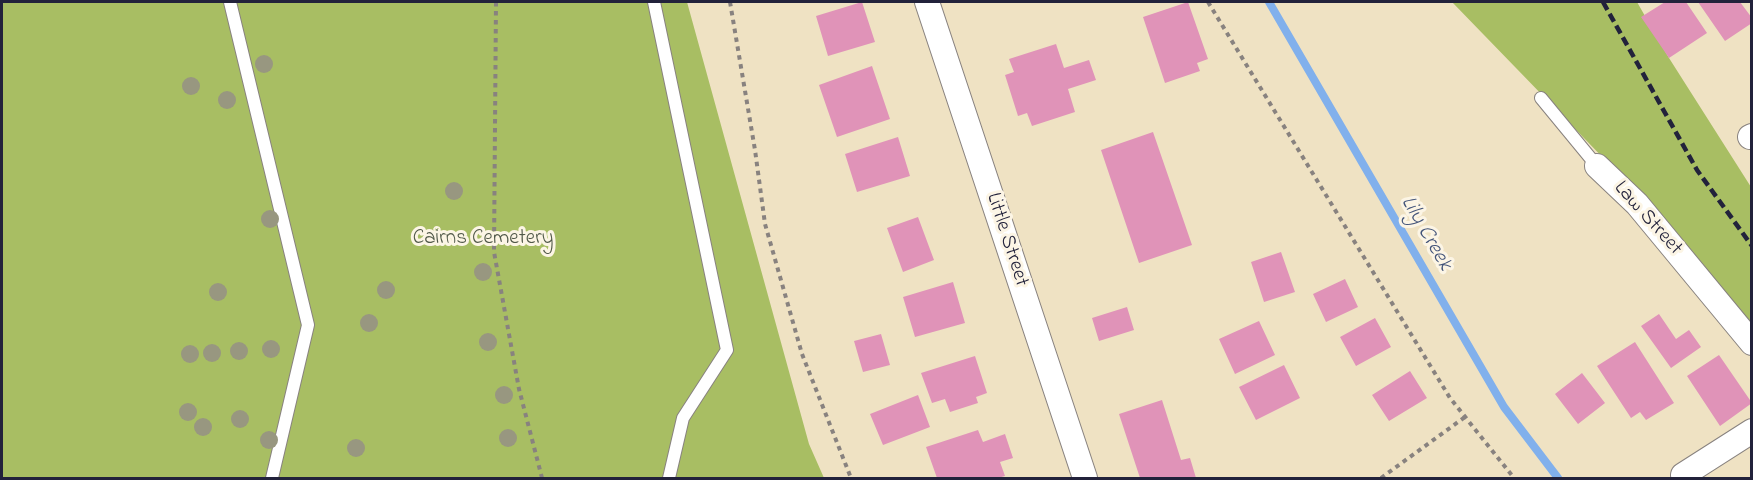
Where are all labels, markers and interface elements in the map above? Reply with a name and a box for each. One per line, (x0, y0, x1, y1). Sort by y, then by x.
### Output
street label: Law Street (1607, 177, 1687, 261)
street label: Little Street (979, 190, 1033, 290)
water label: Lily Creek (1393, 192, 1457, 276)
park label: Cairns Cemetery (413, 227, 553, 253)

